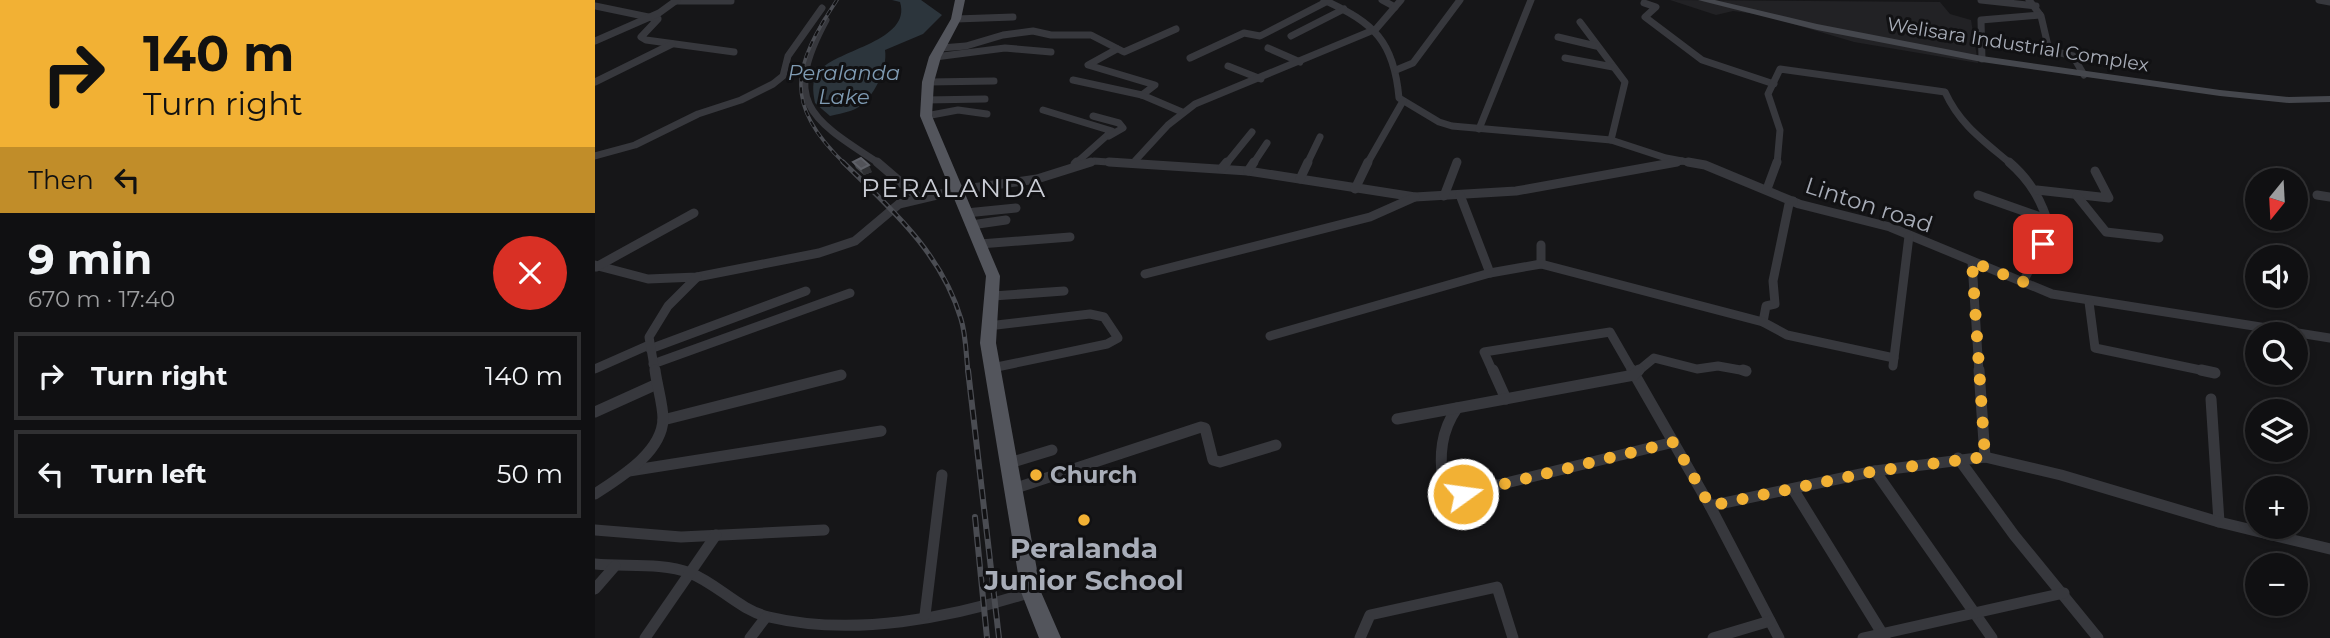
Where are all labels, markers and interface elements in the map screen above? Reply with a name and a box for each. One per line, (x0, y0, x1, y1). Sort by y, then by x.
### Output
street label: Welisara Industrial Complex (1885, 12, 2151, 77)
text: 140 m (143, 24, 295, 83)
icon: right (28, 28, 119, 119)
water label: Peralanda Lake (788, 60, 900, 109)
text: Turn right (143, 84, 303, 123)
icon: left (108, 161, 146, 199)
text: Then (28, 164, 94, 196)
north arrow (2245, 168, 2308, 231)
map controls (2245, 168, 2308, 616)
street label: Linton road (1802, 171, 1936, 239)
district label: PERALANDA (861, 172, 1047, 204)
pin (2013, 214, 2073, 274)
icon: arrive (2024, 225, 2062, 263)
text: 9 min (28, 233, 152, 285)
button: close (493, 236, 567, 310)
button: sound (2245, 245, 2308, 308)
text: 670 m · 17:40 (28, 285, 175, 313)
button: search (2245, 322, 2308, 385)
icon: right (32, 357, 70, 395)
text: Turn right (91, 360, 227, 392)
text: 140 m (485, 360, 563, 392)
button: layers (2245, 399, 2308, 462)
icon: left (32, 455, 70, 493)
position arrow (1426, 457, 1500, 531)
text: Turn left (91, 458, 207, 490)
text: 50 m (497, 458, 563, 490)
place label: Church (1050, 461, 1137, 489)
marker: Church (1028, 467, 1044, 483)
button: + (2245, 476, 2308, 539)
marker: Peralanda Junior School (1076, 512, 1092, 528)
place label: Peralanda Junior School (983, 531, 1184, 597)
button: − (2245, 553, 2308, 616)

